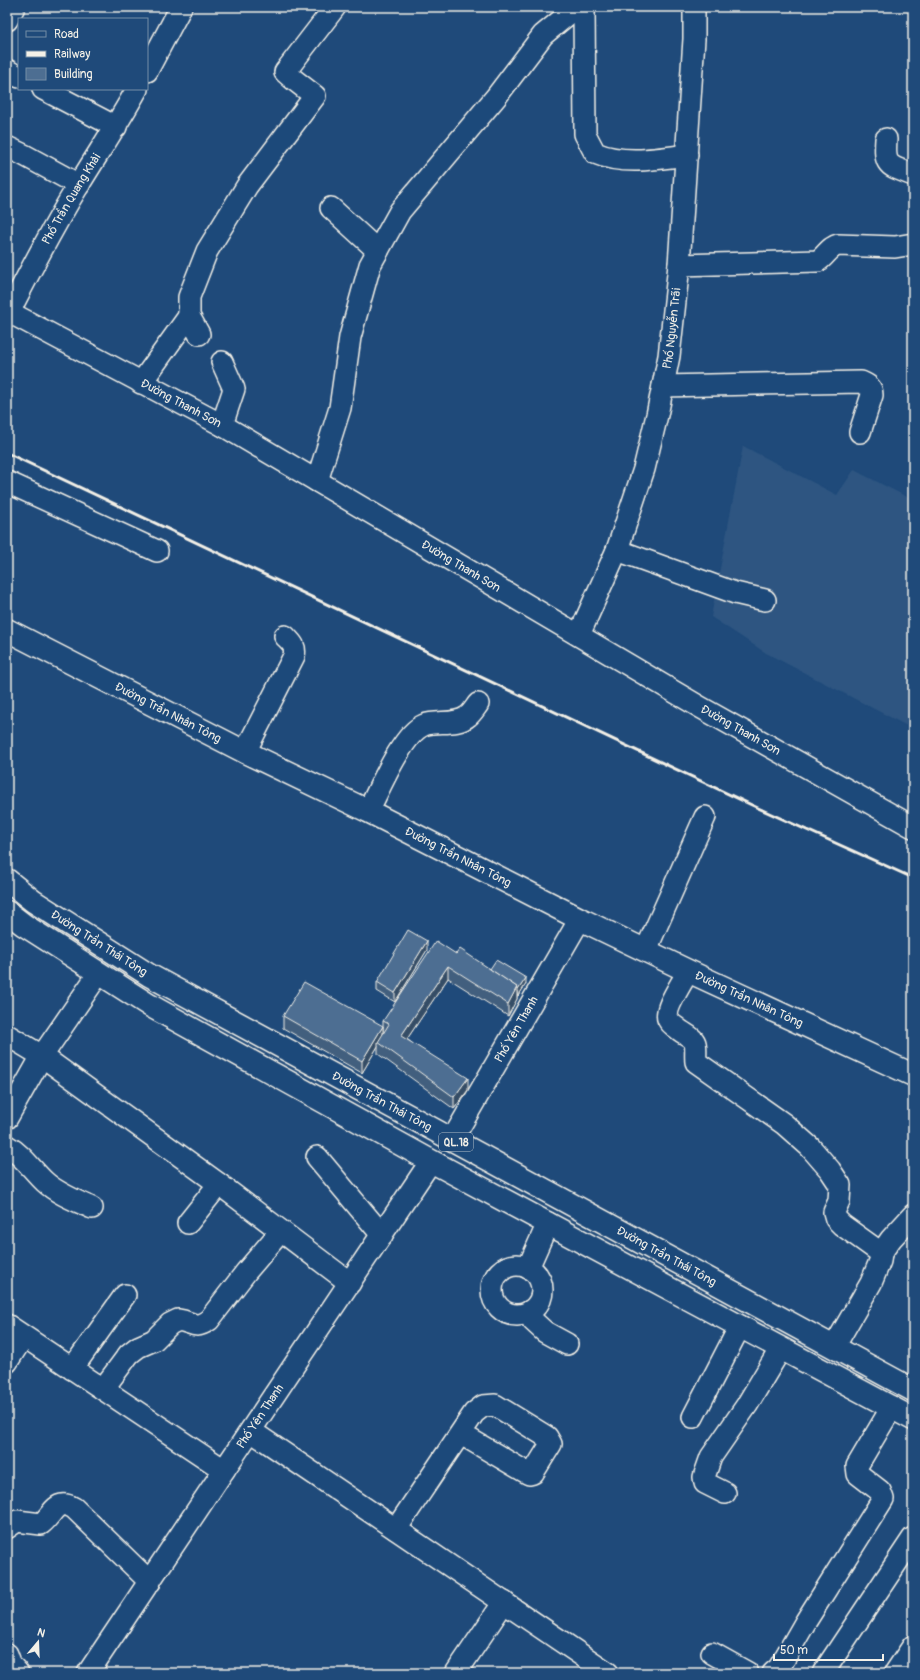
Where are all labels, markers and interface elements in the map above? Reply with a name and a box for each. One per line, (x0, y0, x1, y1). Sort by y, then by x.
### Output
legend (18, 18, 148, 90)
text: Road (54, 27, 79, 42)
text: Railway (54, 47, 90, 62)
text: Building (54, 67, 93, 82)
street label: Phố Trần Quang Khải (39, 151, 104, 247)
street label: Phố Nguyễn Trãi (660, 287, 684, 370)
street label: Đường Thanh Sơn (138, 376, 224, 431)
street label: Đường Thanh Sơn (419, 537, 503, 596)
street label: Đường Trần Nhân Tông (112, 680, 224, 747)
street label: Đường Thanh Sơn (698, 702, 783, 759)
street label: Đường Trần Nhân Tông (402, 824, 514, 891)
street label: Đường Trần Thái Tông (48, 907, 150, 980)
street label: Đường Trần Nhân Tông (692, 968, 805, 1031)
street label: Phố Yên Thanh (491, 993, 542, 1065)
street label: Đường Trần Thái Tông (329, 1069, 434, 1135)
road number: QL.18 (439, 1133, 473, 1151)
street label: Đường Trần Thái Tông (614, 1223, 719, 1290)
street label: Phố Yên Thanh (234, 1381, 287, 1452)
north arrow (18, 1622, 58, 1662)
text: N (35, 1626, 47, 1641)
scale bar (774, 1636, 883, 1662)
text: 50 m (780, 1643, 808, 1658)

